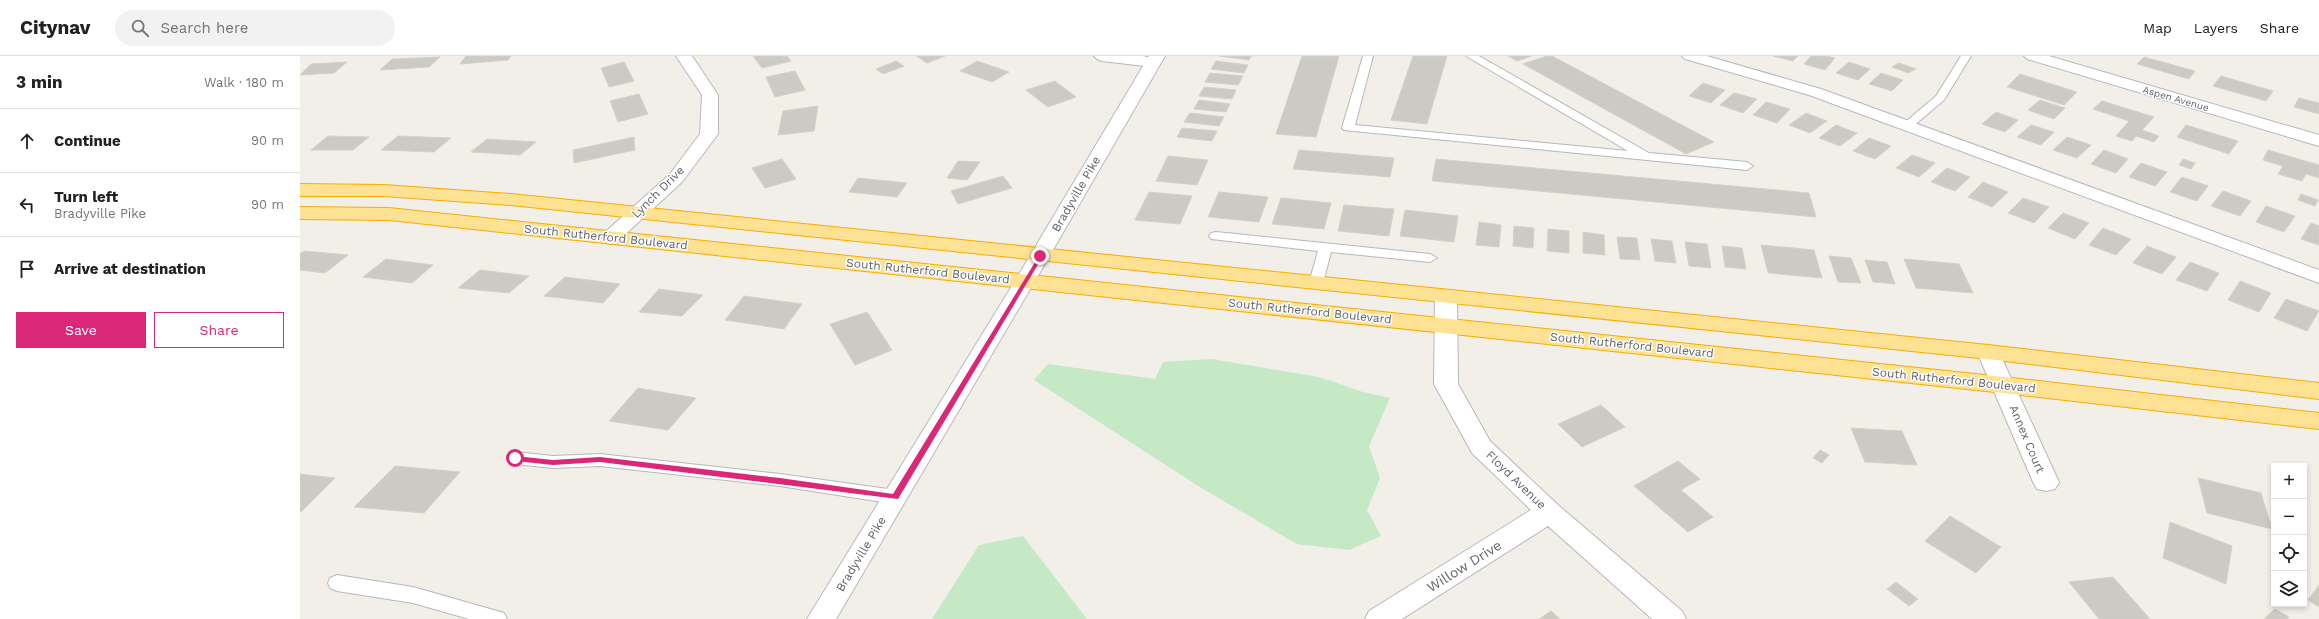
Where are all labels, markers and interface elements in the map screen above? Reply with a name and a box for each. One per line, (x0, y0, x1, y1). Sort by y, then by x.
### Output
search box (115, 10, 395, 46)
text: Citynav (20, 16, 91, 39)
icon: search (129, 17, 151, 39)
text: Search here (161, 19, 248, 37)
text: Map (2143, 20, 2172, 36)
text: Layers (2194, 20, 2238, 36)
text: Share (2260, 20, 2299, 36)
text: 3 min (16, 72, 62, 92)
text: Walk · 180 m (204, 75, 284, 90)
street label: Aspen Avenue (2141, 84, 2210, 113)
icon: ahead (16, 130, 38, 152)
text: Continue (54, 132, 121, 150)
text: 90 m (251, 133, 284, 148)
street label: Bradyville Pike (1049, 154, 1103, 234)
street label: Lynch Drive (629, 163, 687, 221)
text: Turn left (54, 188, 118, 206)
icon: left (16, 194, 38, 216)
text: 90 m (251, 197, 284, 212)
text: Bradyville Pike (54, 206, 146, 221)
street label: South Rutherford Boulevard (524, 221, 688, 253)
route end (1031, 247, 1049, 265)
street label: South Rutherford Boulevard (846, 255, 1010, 287)
icon: arrive (16, 258, 38, 280)
text: Arrive at destination (54, 260, 206, 278)
street label: South Rutherford Boulevard (1228, 295, 1392, 327)
button: Save (16, 312, 146, 348)
button: Share (154, 312, 284, 348)
street label: South Rutherford Boulevard (1550, 329, 1714, 361)
street label: South Rutherford Boulevard (1872, 364, 2036, 396)
street label: Annex Court (2006, 403, 2048, 475)
street label: Floyd Avenue (1483, 448, 1549, 512)
route start (506, 449, 524, 467)
map controls (2271, 463, 2307, 607)
button: + (2271, 463, 2307, 499)
button: − (2271, 499, 2307, 535)
street label: Bradyville Pike (833, 514, 889, 594)
button: locate (2271, 535, 2307, 571)
street label: Willow Drive (1424, 537, 1504, 595)
button: layers (2271, 571, 2307, 607)

